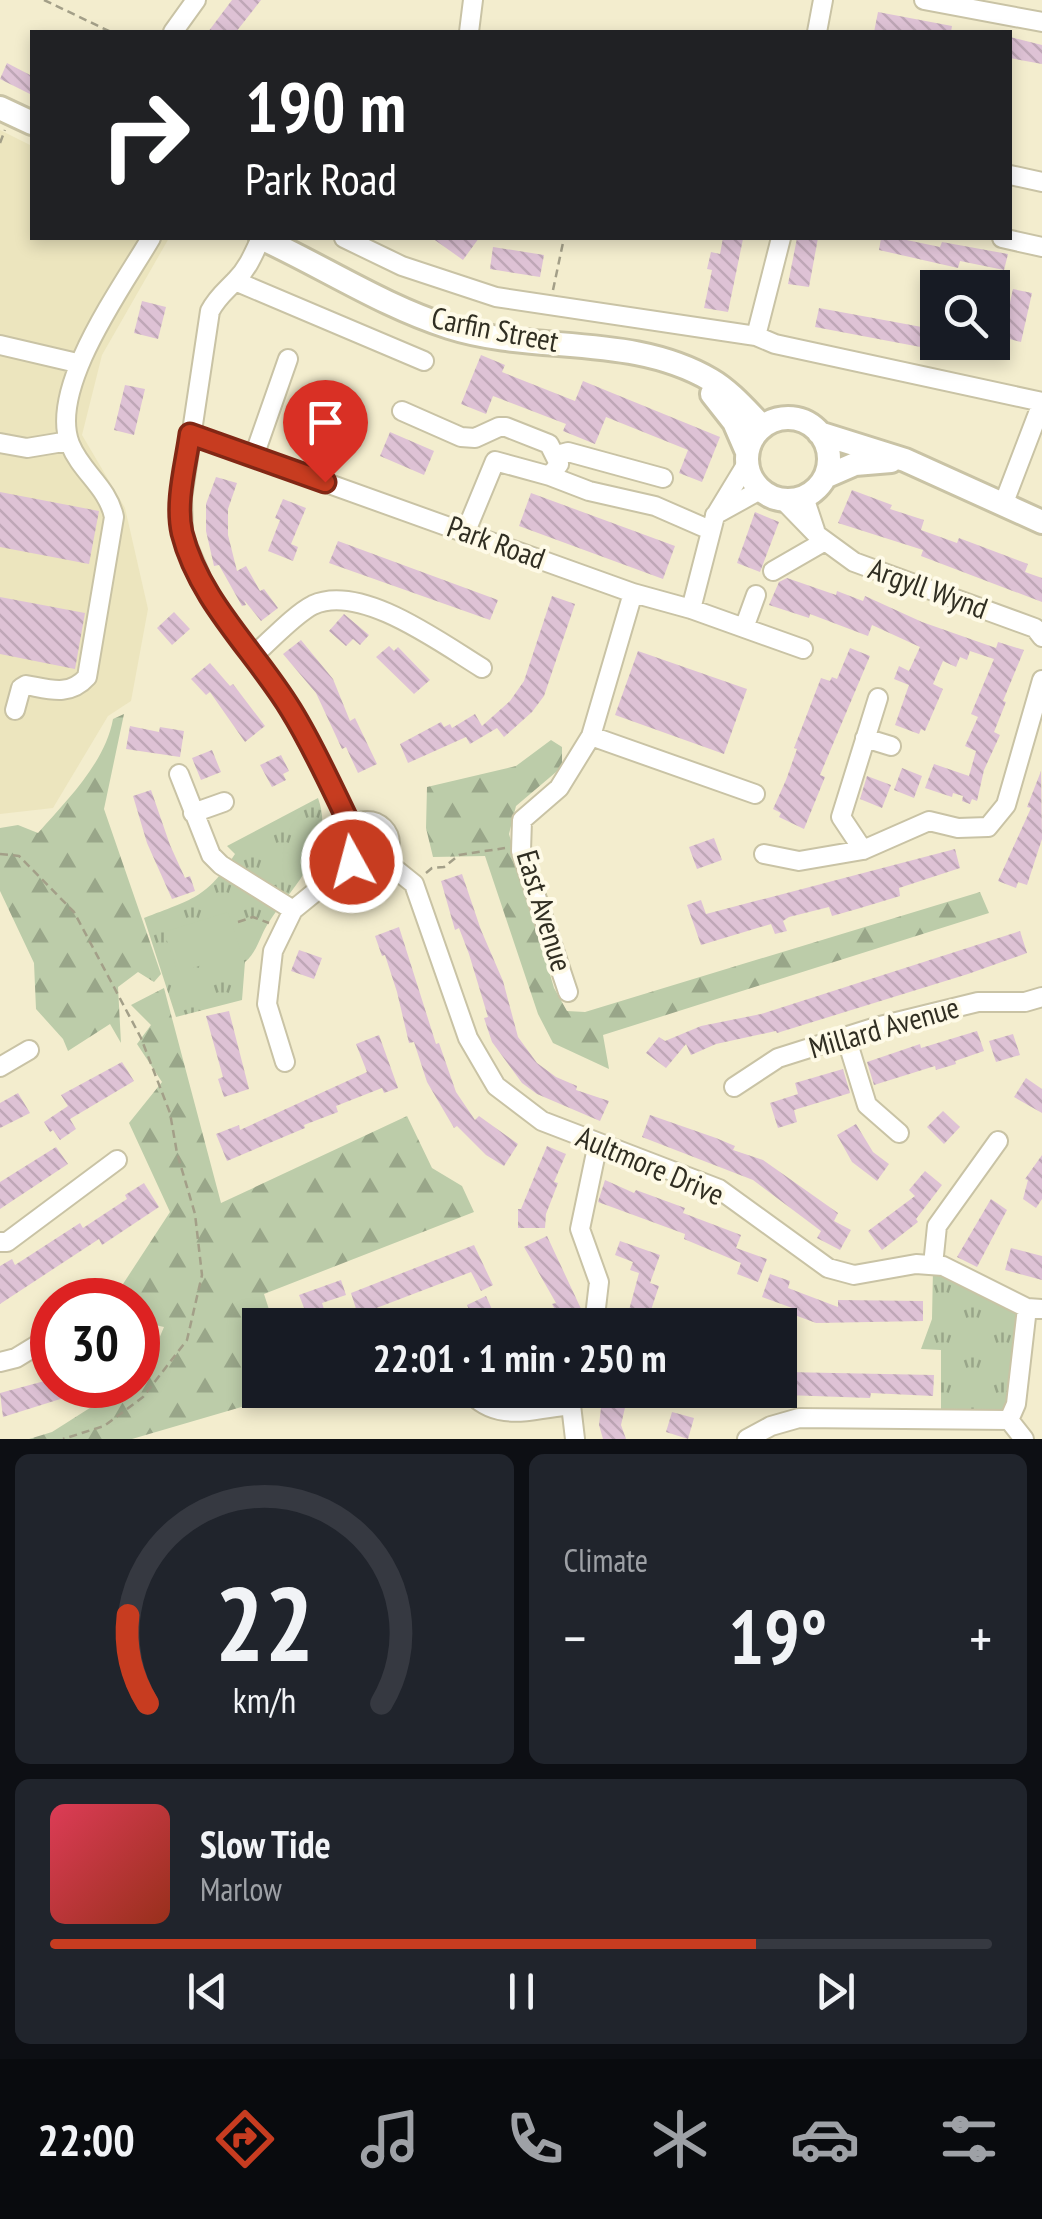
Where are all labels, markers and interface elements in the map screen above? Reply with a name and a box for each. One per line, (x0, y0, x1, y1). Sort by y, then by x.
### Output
text: 190 m (245, 61, 406, 151)
icon: right (80, 70, 210, 200)
text: Park Road (245, 149, 397, 207)
map controls (920, 270, 1010, 360)
button: search (920, 270, 1010, 360)
street label: Carfin Street (429, 297, 563, 360)
pin (283, 380, 368, 483)
icon: arrive (298, 395, 353, 450)
street label: Park Road (442, 506, 551, 577)
street label: Argyll Wynd (864, 548, 993, 627)
position arrow (300, 810, 404, 914)
street label: East Avenue (509, 845, 582, 976)
street label: Millard Avenue (804, 987, 963, 1067)
street label: Aultmore Drive (571, 1116, 730, 1213)
speed limit sign: 30 (30, 1278, 160, 1408)
text: 22:01 · 1 min · 250 m (373, 1333, 666, 1382)
text: Climate (564, 1539, 648, 1581)
text: 22 (215, 1555, 314, 1690)
text: 19° (728, 1588, 827, 1685)
text: − (564, 1602, 586, 1673)
text: + (969, 1602, 992, 1673)
text: km/h (233, 1677, 296, 1723)
text: Slow Tide (200, 1819, 331, 1868)
text: Marlow (200, 1868, 282, 1910)
icon: previous (180, 1964, 235, 2019)
icon: pause (494, 1964, 549, 2019)
icon: next (808, 1964, 863, 2019)
icon: directions (210, 2104, 280, 2174)
icon: music (355, 2104, 425, 2174)
icon: phone (500, 2104, 570, 2174)
icon: climate (645, 2104, 715, 2174)
icon: car (790, 2104, 860, 2174)
icon: filters (934, 2104, 1004, 2174)
text: 22:00 (37, 2110, 135, 2168)

